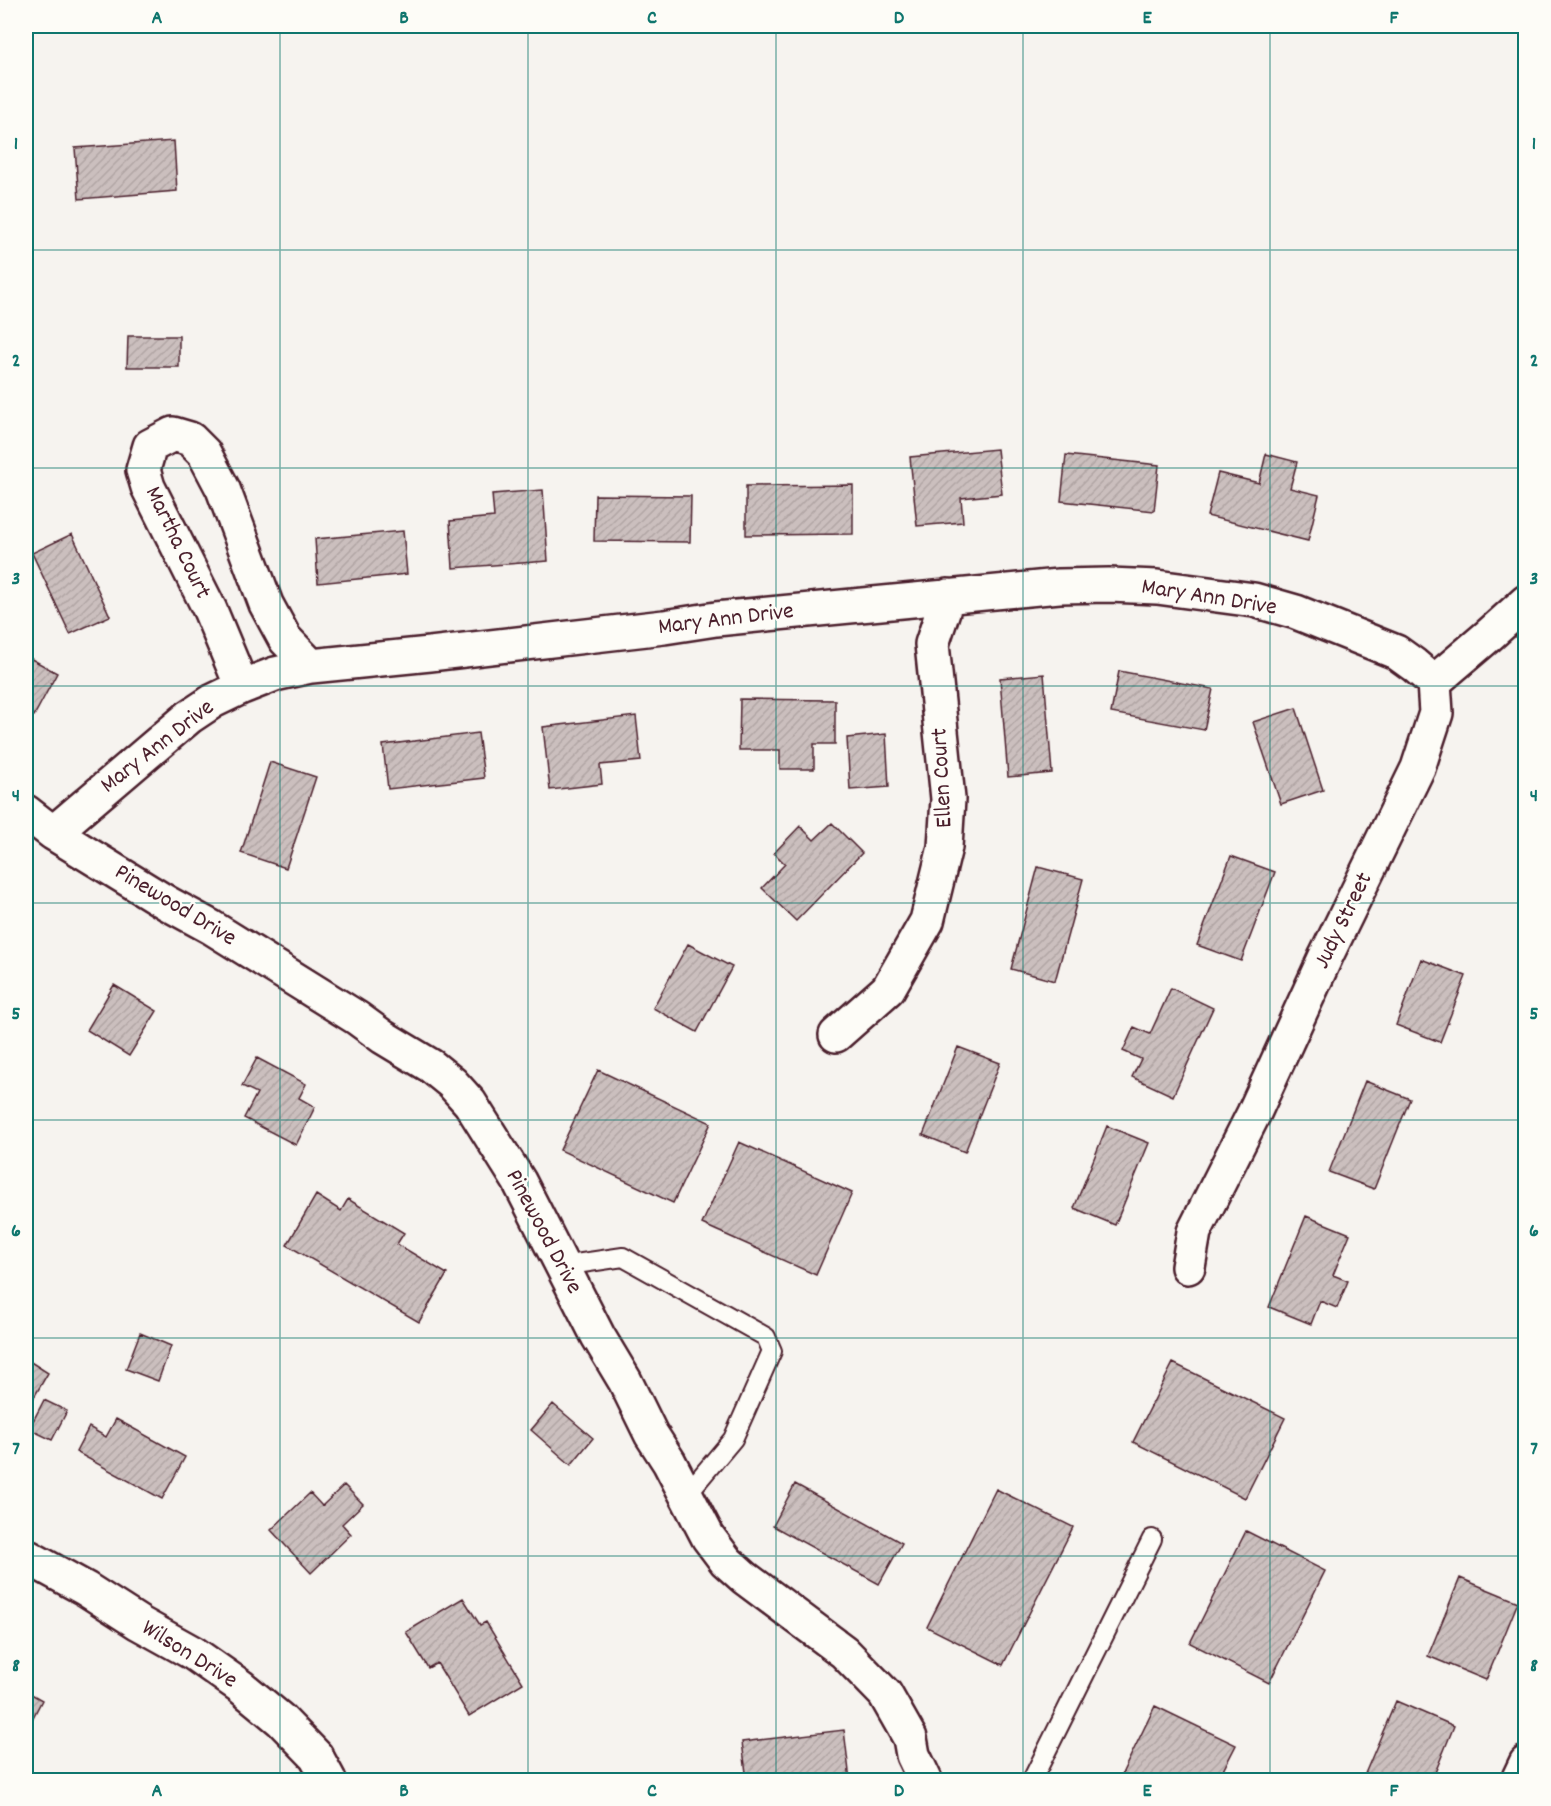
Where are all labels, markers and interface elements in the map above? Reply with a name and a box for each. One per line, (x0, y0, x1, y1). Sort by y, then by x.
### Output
text: A (152, 5, 163, 33)
text: B (399, 5, 409, 33)
text: C (647, 5, 657, 33)
text: D (894, 5, 905, 33)
text: E (1142, 5, 1152, 33)
text: F (1390, 5, 1400, 33)
text: 1 (14, 131, 18, 159)
text: 1 (1532, 131, 1536, 159)
text: 2 (12, 348, 20, 376)
text: 2 (1530, 348, 1538, 376)
street label: Martha Court (135, 481, 219, 605)
text: 3 (12, 566, 20, 594)
text: 3 (1530, 566, 1538, 594)
street label: Mary Ann Drive (1139, 571, 1279, 625)
street label: Mary Ann Drive (656, 595, 796, 645)
street label: Mary Ann Drive (94, 692, 222, 802)
street label: Ellen Court (923, 727, 963, 829)
text: 4 (12, 783, 20, 811)
text: 4 (1530, 783, 1538, 811)
street label: Pinewood Drive (108, 856, 242, 956)
street label: Judy Street (1306, 867, 1382, 975)
text: 5 (11, 1001, 21, 1029)
text: 5 (1529, 1001, 1539, 1029)
street label: Pinewood Drive (496, 1164, 590, 1300)
text: 6 (11, 1218, 21, 1246)
text: 6 (1529, 1218, 1539, 1246)
text: 7 (12, 1436, 20, 1464)
text: 7 (1530, 1436, 1538, 1464)
street label: Wilson Drive (134, 1612, 244, 1698)
text: 8 (12, 1653, 20, 1681)
text: 8 (1530, 1653, 1538, 1681)
text: A (152, 1778, 163, 1806)
text: B (399, 1778, 409, 1806)
text: C (647, 1778, 657, 1806)
text: D (894, 1778, 905, 1806)
text: E (1142, 1778, 1152, 1806)
text: F (1390, 1778, 1400, 1806)

